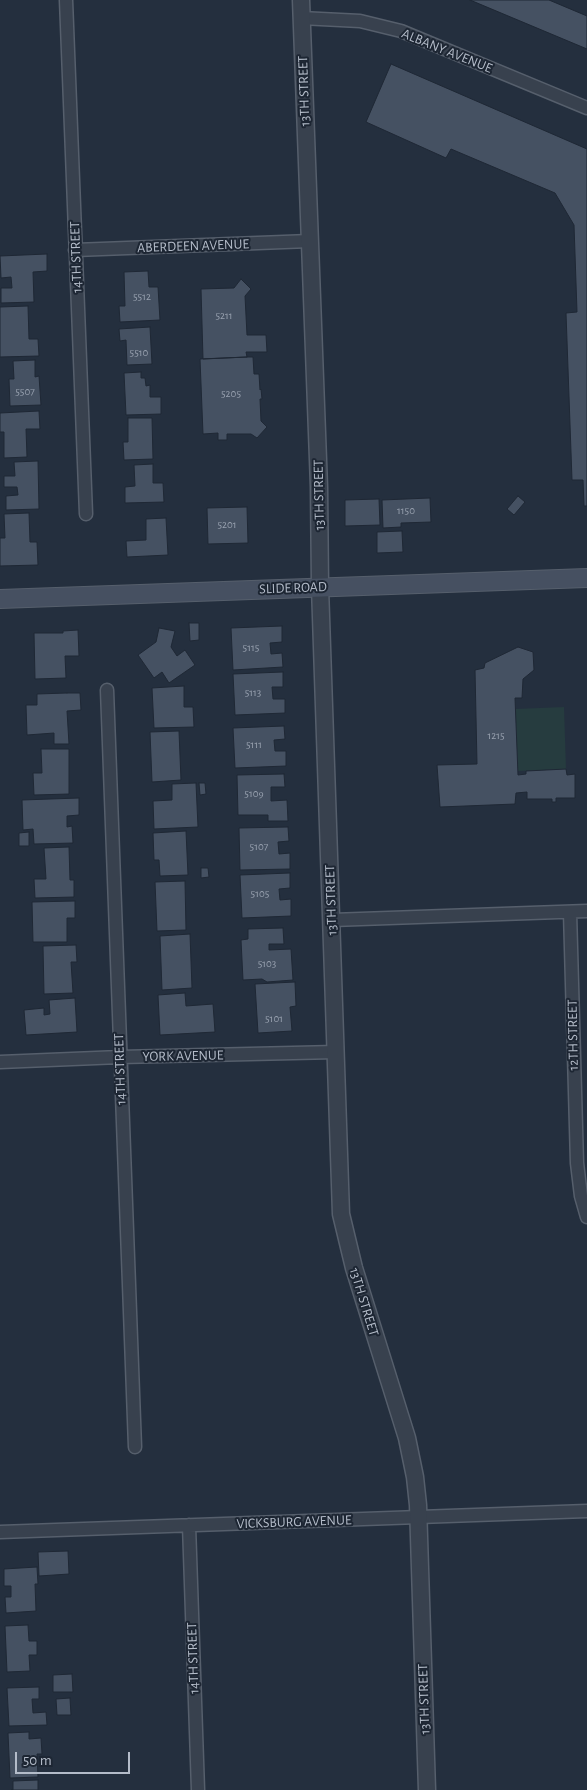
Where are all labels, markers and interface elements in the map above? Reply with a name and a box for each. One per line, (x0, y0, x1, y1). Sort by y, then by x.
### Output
street label: ALBANY AVENUE (399, 25, 495, 77)
street label: 13TH STREET (294, 55, 314, 127)
street label: 14TH STREET (66, 221, 86, 293)
street label: ABERDEEN AVENUE (137, 236, 249, 256)
house number: 5512 (133, 290, 151, 304)
house number: 5211 (215, 309, 233, 323)
house number: 5510 (130, 346, 148, 360)
house number: 5507 (15, 385, 35, 399)
house number: 5205 (221, 387, 241, 401)
street label: 13TH STREET (310, 460, 328, 530)
house number: 1150 (397, 504, 415, 518)
house number: 5201 (217, 518, 237, 532)
street label: SLIDE ROAD (259, 578, 327, 598)
house number: 5115 (243, 641, 259, 655)
house number: 5113 (245, 686, 261, 700)
house number: 1215 (487, 729, 505, 743)
house number: 5111 (246, 738, 262, 752)
house number: 5109 (244, 787, 264, 801)
house number: 5107 (250, 840, 268, 854)
street label: 13TH STREET (321, 864, 341, 936)
house number: 5105 (251, 887, 269, 901)
house number: 5103 (258, 957, 276, 971)
street label: 12TH STREET (564, 999, 582, 1071)
house number: 5101 (265, 1012, 283, 1026)
street label: 14TH STREET (110, 1033, 130, 1105)
street label: YORK AVENUE (142, 1047, 224, 1065)
street label: 13TH STREET (346, 1266, 382, 1338)
street label: VICKSBURG AVENUE (236, 1512, 352, 1532)
street label: 14TH STREET (183, 1622, 203, 1694)
street label: 13TH STREET (414, 1663, 434, 1735)
scale bar (18, 1742, 132, 1774)
text: 50 m (23, 1753, 52, 1768)

